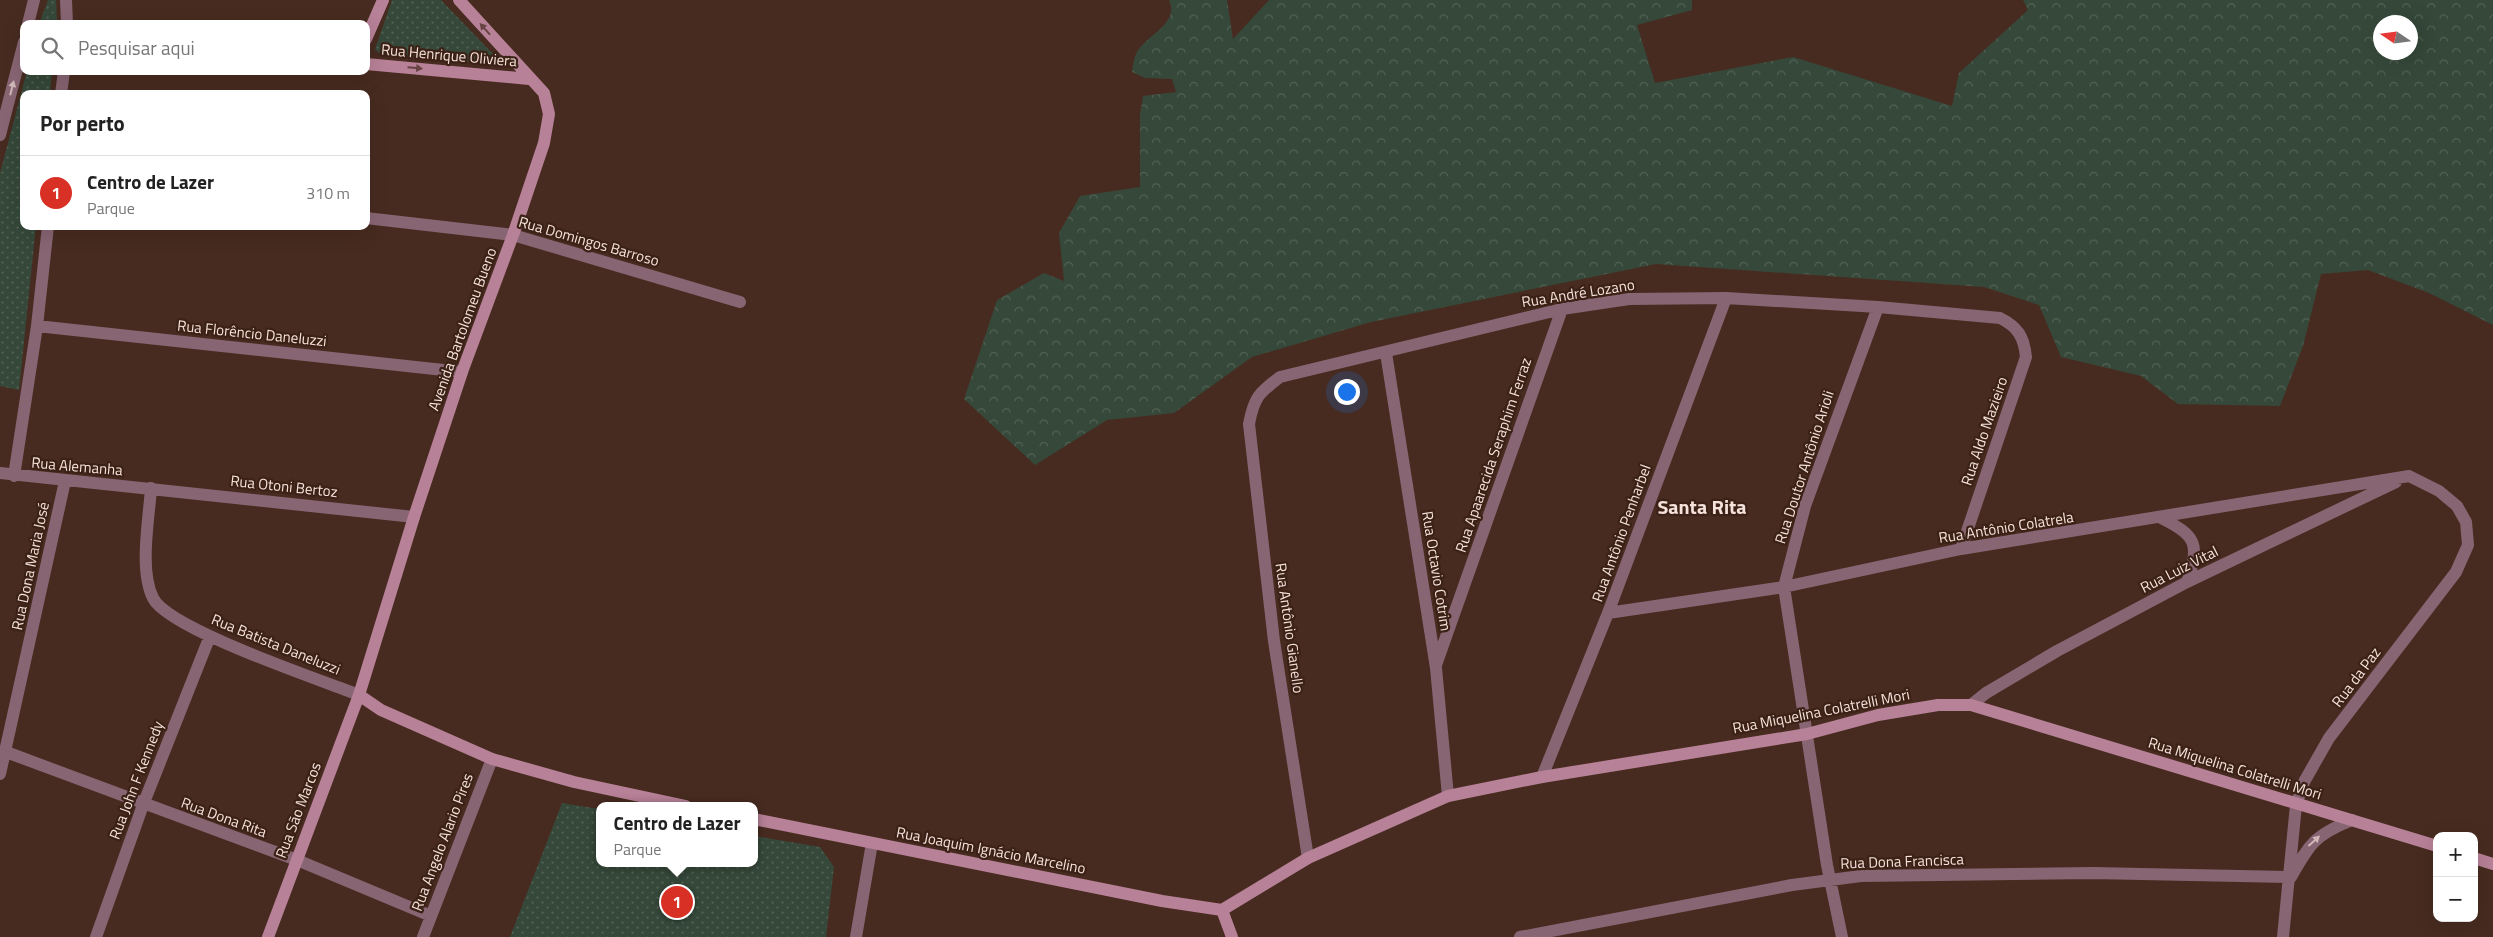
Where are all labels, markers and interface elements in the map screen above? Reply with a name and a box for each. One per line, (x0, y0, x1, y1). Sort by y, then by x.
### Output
north arrow (2373, 15, 2418, 60)
search box (20, 20, 370, 75)
one-way arrow (479, 24, 491, 36)
text: Pesquisar aqui (78, 33, 195, 62)
icon: search (38, 34, 66, 62)
street label: Rua Henrique Oliviera (380, 38, 518, 72)
one-way arrow (407, 65, 423, 73)
one-way arrow (8, 81, 16, 96)
text: Por perto (40, 107, 125, 139)
text: Centro de Lazer (87, 167, 214, 196)
text: 1 (52, 181, 60, 205)
text: 310 m (306, 181, 350, 205)
text: Parque (87, 196, 135, 220)
street label: Rua Domingos Barroso (516, 210, 662, 272)
street label: Avenida Bartolomeu Bueno (422, 244, 502, 414)
street label: Rua André Lozano (1520, 273, 1636, 313)
street label: Rua Florêncio Daneluzzi (176, 314, 328, 352)
street label: Rua Apaarecida Seraphim Ferraz (1449, 354, 1537, 555)
street label: Rua Aldo Mazieiro (1955, 373, 2013, 488)
your location (1334, 379, 1360, 405)
street label: Rua Doutor Antônio Arioli (1768, 387, 1840, 547)
street label: Rua Alemanha (30, 451, 124, 481)
street label: Rua Antônio Penharbel (1585, 461, 1657, 605)
street label: Rua Otoni Bertoz (229, 469, 339, 503)
district label: Santa Rita (1657, 491, 1747, 522)
street label: Rua Dona Maria José (5, 500, 55, 632)
street label: Rua Antônio Colatrela (1937, 505, 2076, 549)
street label: Rua Octavio Cotrim (1416, 509, 1458, 633)
street label: Rua Luiz Vital (2136, 540, 2222, 598)
street label: Rua Antônio Gianello (1269, 561, 1311, 695)
street label: Rua Batista Daneluzzi (208, 608, 344, 680)
street label: Rua da Paz (2326, 642, 2386, 712)
street label: Rua Miquelina Colatrelli Mori (1730, 683, 1912, 739)
street label: Rua John F Kennedy (103, 717, 169, 843)
street label: Rua Miquelina Colatrelli Mori (2146, 731, 2324, 805)
street label: Rua São Marcos (269, 759, 327, 861)
street label: Rua Angelo Alario Pires (405, 770, 479, 914)
street label: Rua Dona Rita (178, 791, 271, 843)
popup (596, 802, 758, 867)
text: Centro de Lazer (614, 808, 741, 837)
street label: Rua Joaquim Ignácio Marcelino (894, 820, 1088, 880)
map controls (2433, 832, 2478, 922)
button: + (2433, 832, 2478, 877)
one-way arrow (2308, 835, 2320, 847)
text: Parque (614, 837, 661, 861)
street label: Rua Dona Francisca (1840, 847, 1965, 875)
button: − (2433, 877, 2478, 922)
pin: 1 (661, 883, 693, 921)

